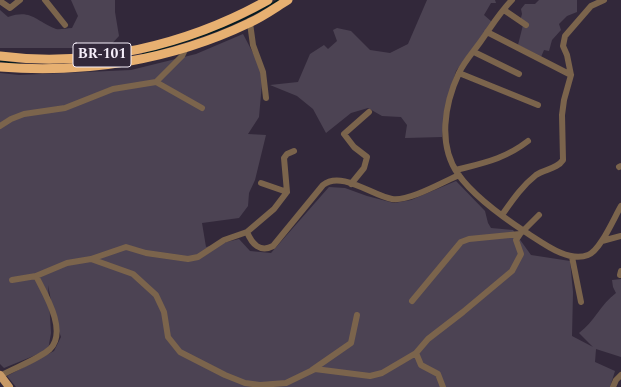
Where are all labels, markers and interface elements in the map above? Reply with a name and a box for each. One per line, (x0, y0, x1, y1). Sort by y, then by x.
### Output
road number: BR-101 (73, 43, 131, 67)

